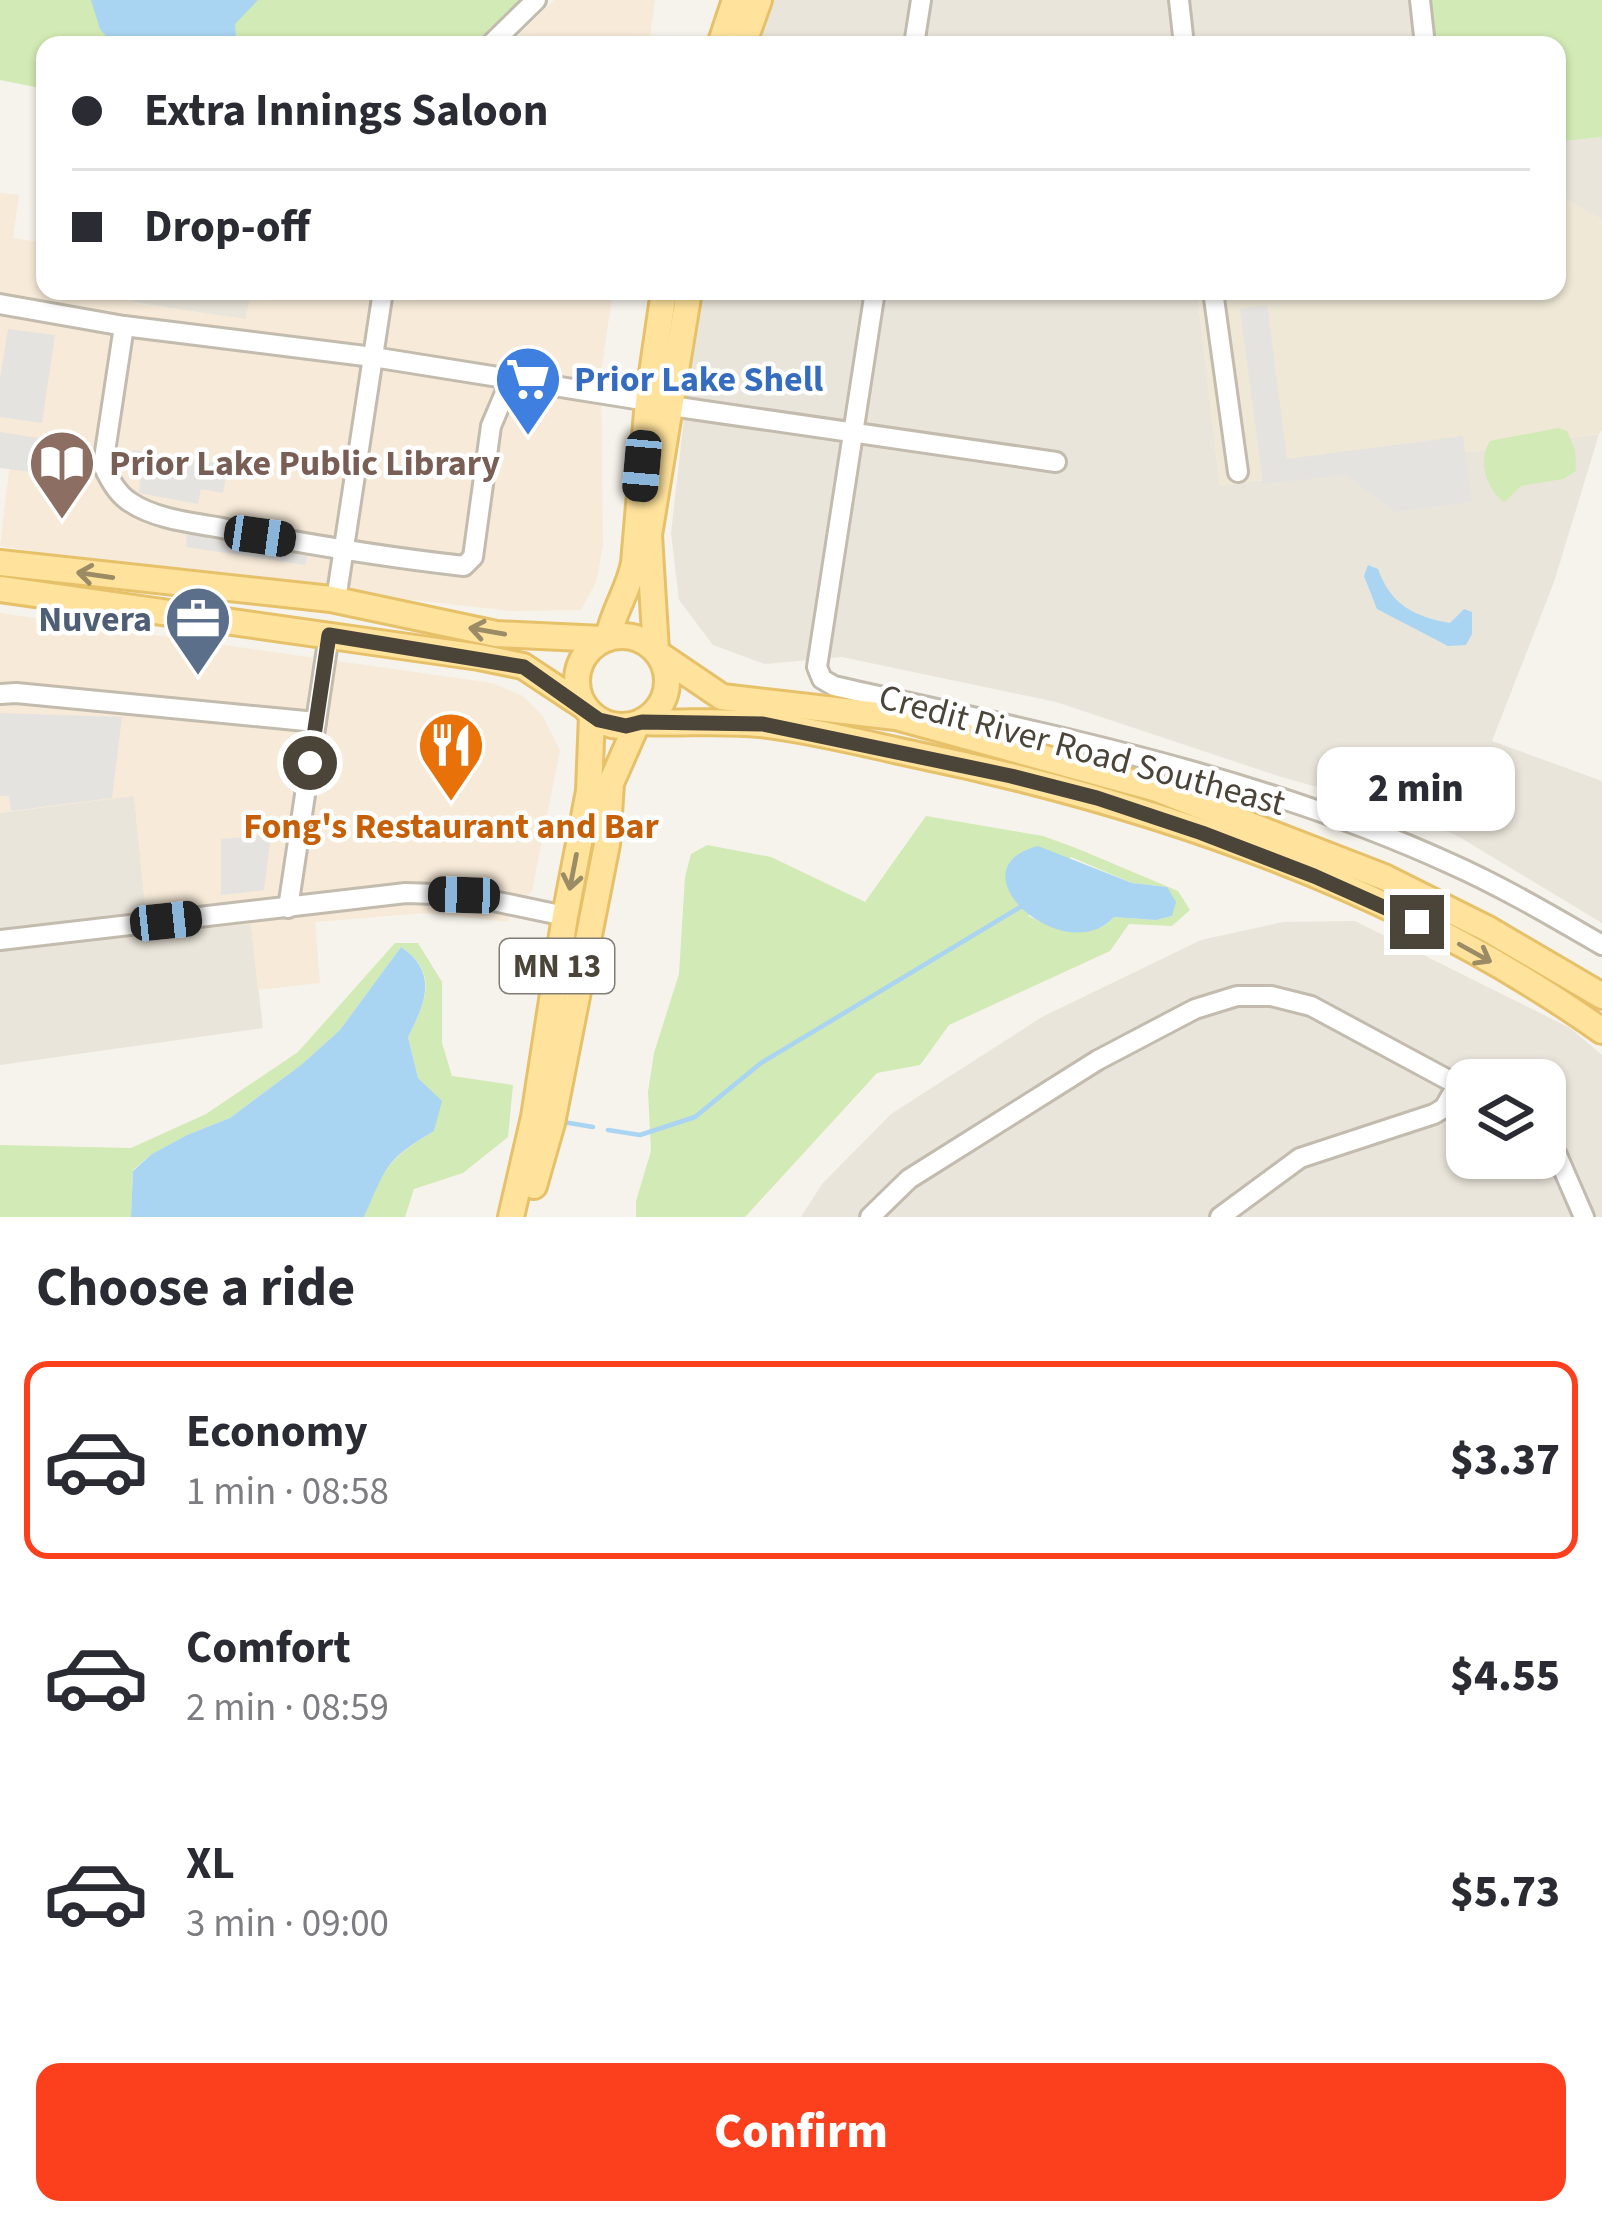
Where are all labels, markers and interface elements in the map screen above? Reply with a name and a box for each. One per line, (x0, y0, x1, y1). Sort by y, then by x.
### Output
text: Extra Innings Saloon (144, 79, 549, 143)
text: Drop-off (144, 195, 310, 259)
supermarket icon: Prior Lake Shell (493, 344, 563, 438)
place label: Prior Lake Shell (574, 354, 823, 405)
library icon: Prior Lake Public Library (27, 428, 97, 522)
car (621, 429, 663, 503)
place label: Prior Lake Public Library (109, 438, 500, 489)
car (222, 513, 298, 559)
one-way arrow (76, 563, 115, 586)
office icon: Nuvera (163, 584, 233, 678)
place label: Nuvera (38, 594, 152, 645)
one-way arrow (468, 619, 507, 641)
street label: Credit River Road Southeast (873, 671, 1291, 829)
restaurant icon: Fong's Restaurant and Bar (416, 710, 486, 804)
route start (283, 736, 337, 790)
callout: 2 min (1318, 748, 1516, 832)
text: 2 min (1368, 761, 1464, 817)
place label: Fong's Restaurant and Bar (243, 801, 659, 852)
one-way arrow (561, 852, 583, 891)
car (427, 876, 501, 914)
route end (1390, 895, 1444, 949)
car (128, 899, 204, 943)
road number: MN 13 (500, 939, 614, 993)
one-way arrow (1457, 942, 1492, 965)
map controls (1446, 1059, 1566, 1179)
button: layers (1446, 1059, 1566, 1179)
text: Choose a ride (36, 1250, 355, 1327)
text: Economy (186, 1400, 368, 1464)
icon: car (42, 1406, 150, 1514)
text: $3.37 (1450, 1428, 1560, 1492)
text: 1 min · 08:58 (186, 1464, 389, 1520)
text: Comfort (186, 1616, 351, 1680)
icon: car (42, 1622, 150, 1730)
text: $4.55 (1450, 1644, 1560, 1708)
text: 2 min · 08:59 (186, 1680, 389, 1736)
text: XL (186, 1832, 235, 1896)
icon: car (42, 1838, 150, 1946)
text: $5.73 (1450, 1860, 1560, 1924)
text: 3 min · 09:00 (186, 1896, 389, 1952)
button: Confirm (36, 2063, 1566, 2201)

